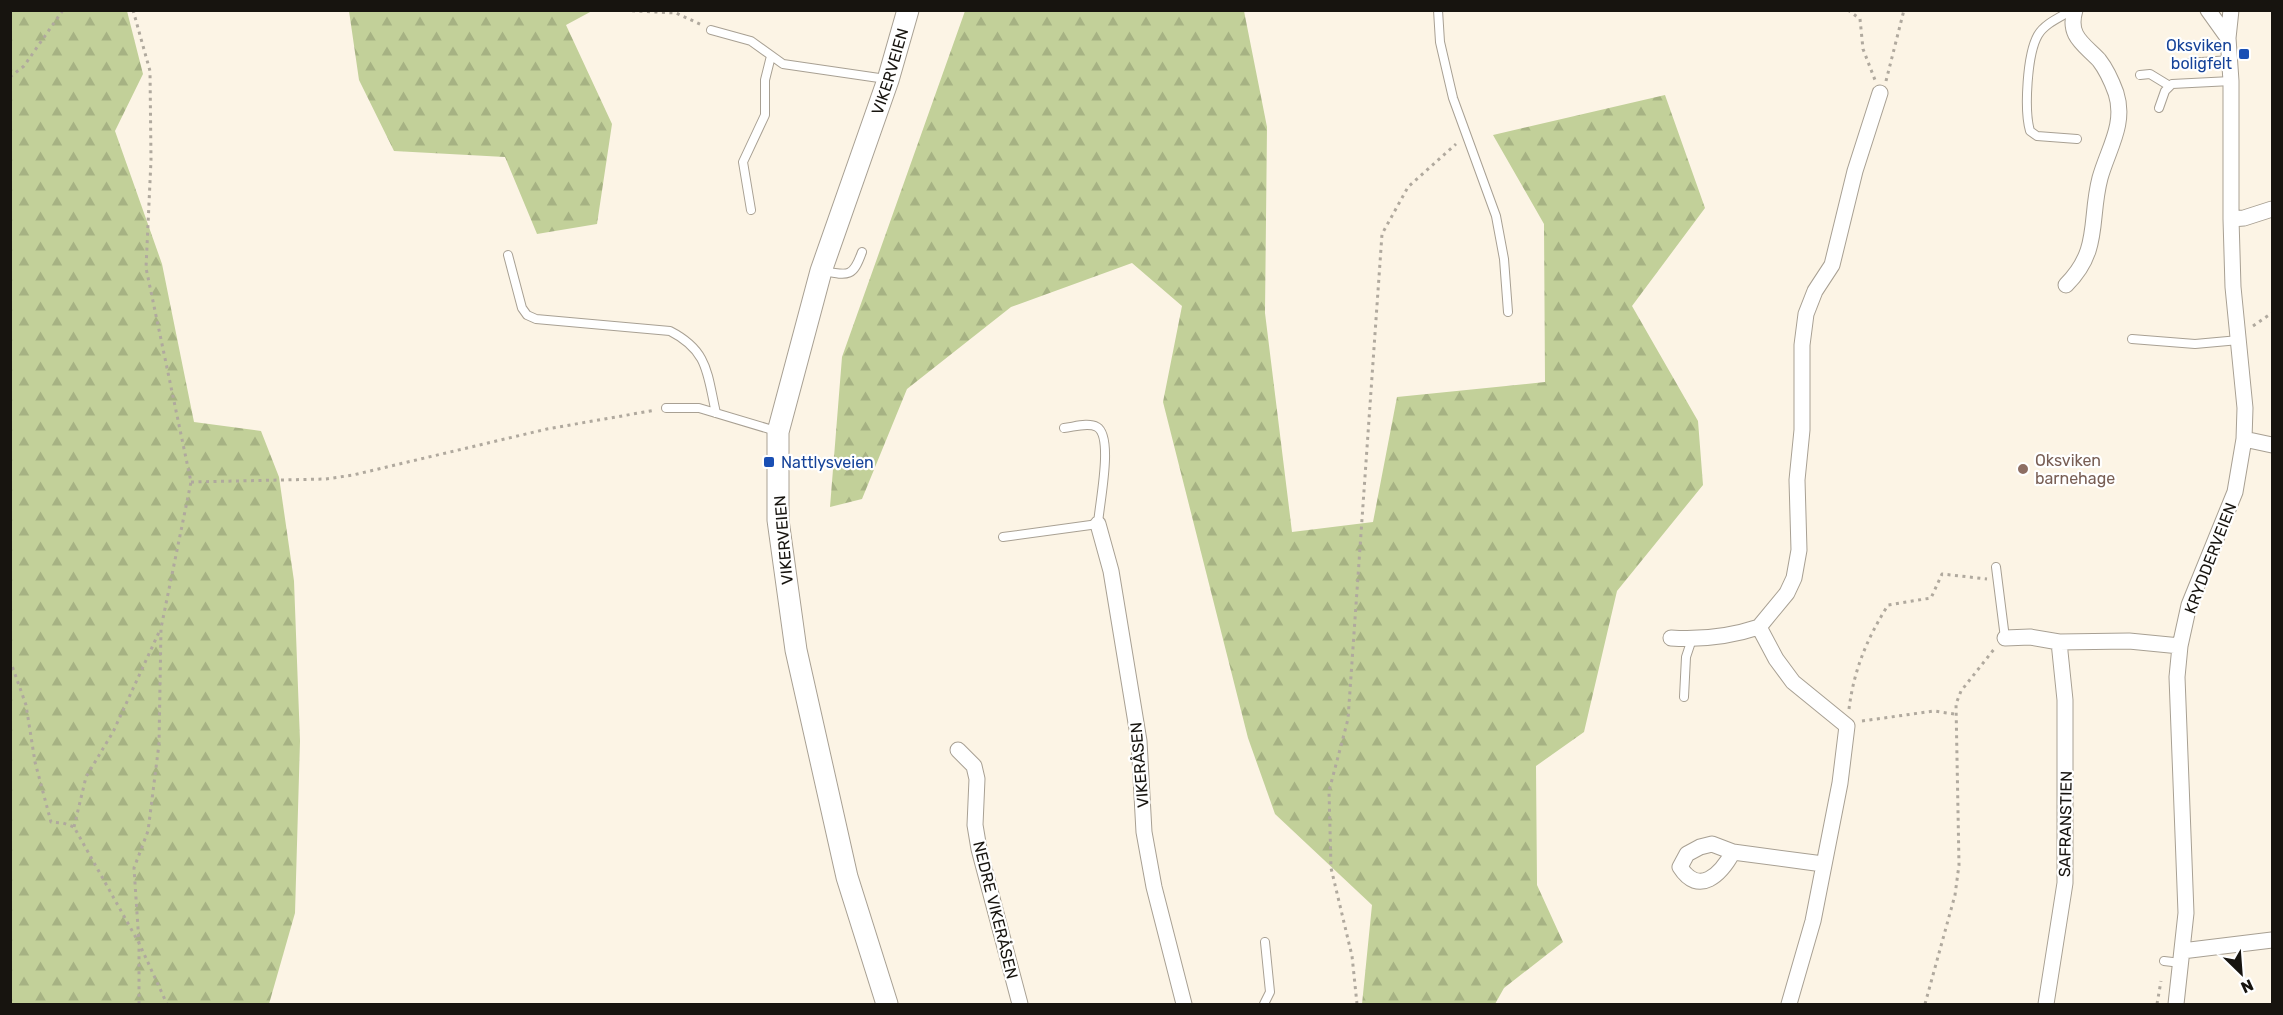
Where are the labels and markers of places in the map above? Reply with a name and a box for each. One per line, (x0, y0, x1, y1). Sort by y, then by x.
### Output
place label: Oksviken boligfelt (2166, 36, 2232, 73)
marker: Oksviken boligfelt (2237, 47, 2251, 61)
place label: Oksviken barnehage (2035, 451, 2115, 488)
place label: Nattlysveien (781, 453, 874, 472)
marker: Nattlysveien (762, 455, 776, 469)
marker: Oksviken barnehage (2016, 462, 2030, 476)

